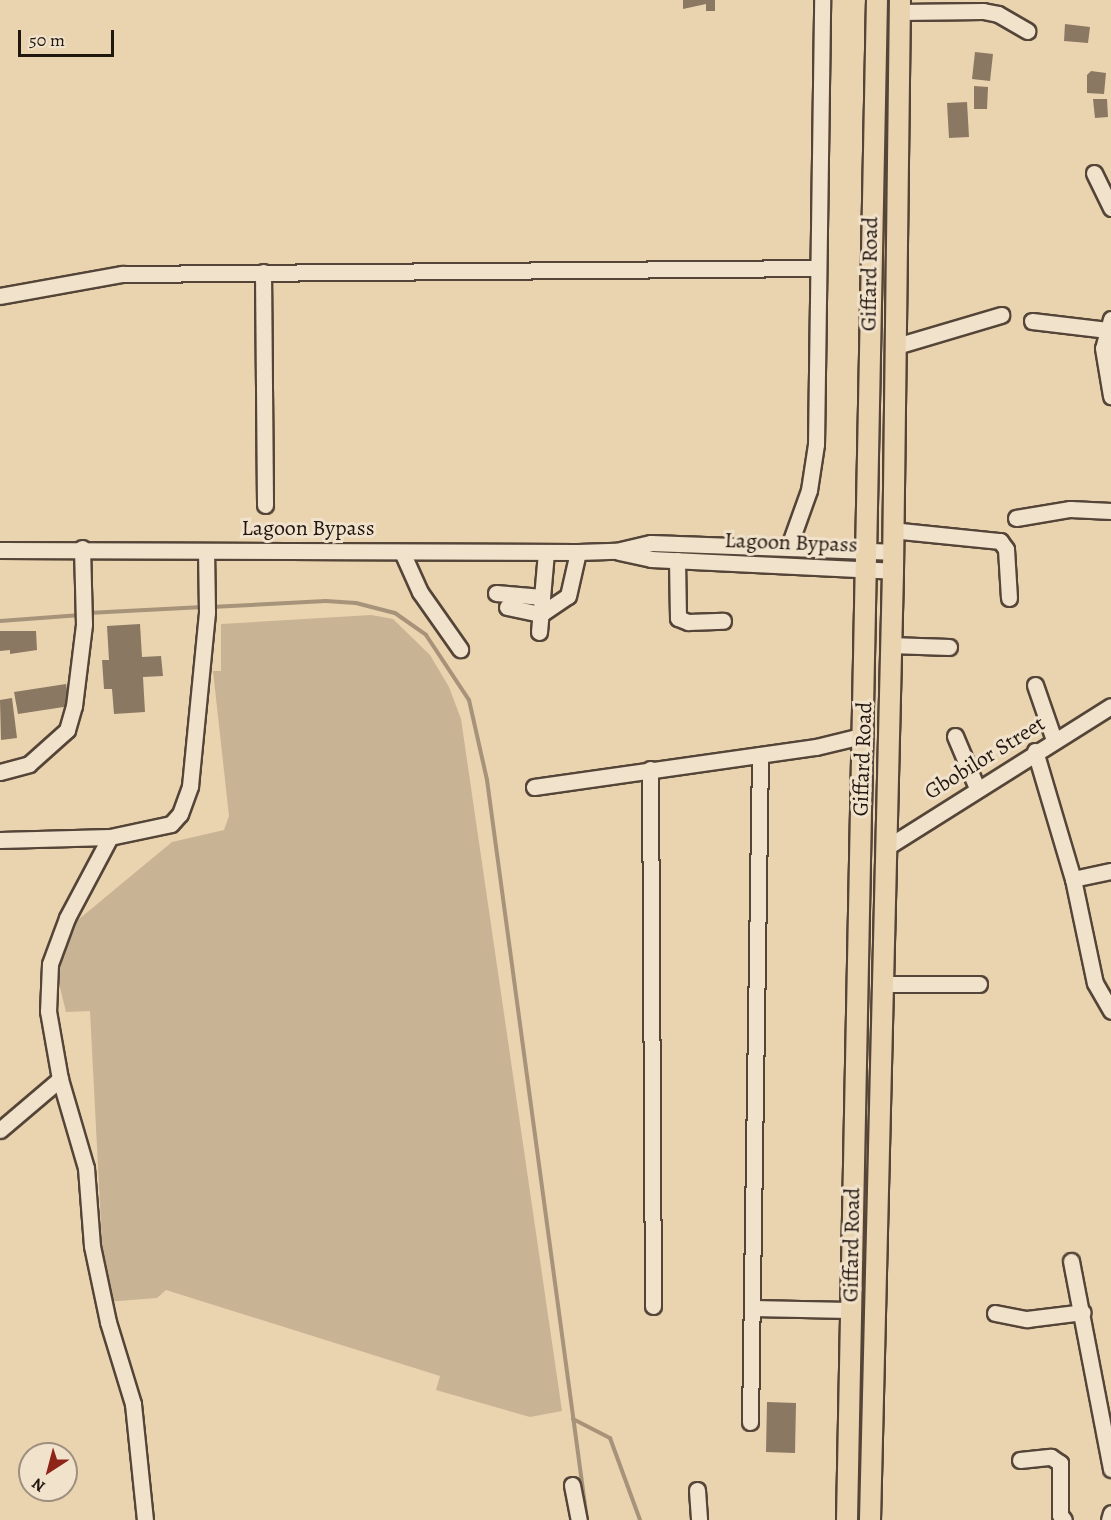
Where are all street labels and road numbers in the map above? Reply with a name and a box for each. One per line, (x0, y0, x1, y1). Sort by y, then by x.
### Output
street label: Giffard Road (856, 217, 884, 331)
street label: Lagoon Bypass (241, 516, 375, 542)
street label: Lagoon Bypass (724, 527, 858, 559)
street label: Giffard Road (848, 701, 878, 817)
street label: Gbobilor Street (920, 710, 1050, 806)
street label: Giffard Road (838, 1188, 866, 1302)

